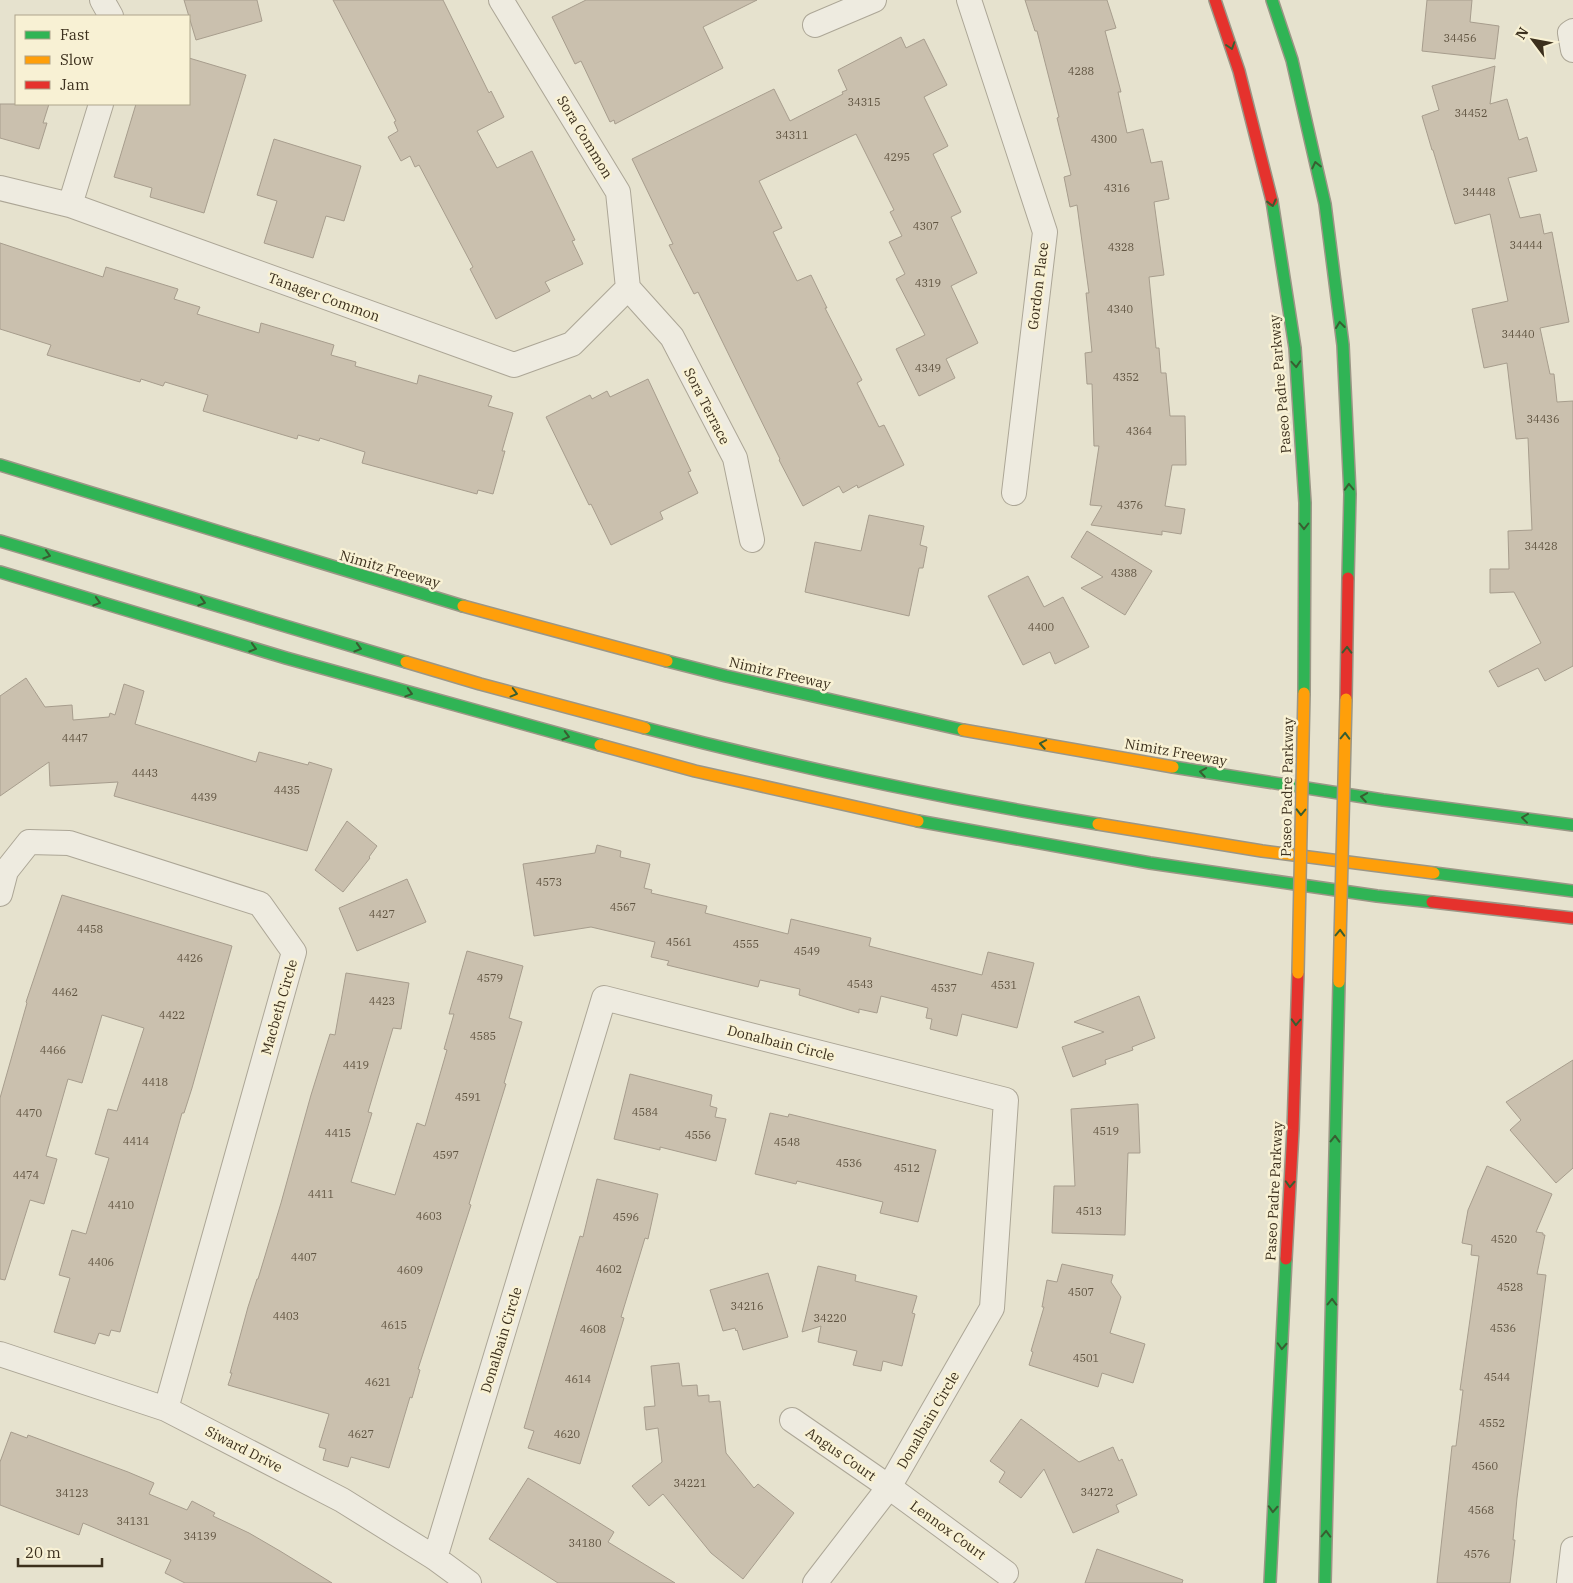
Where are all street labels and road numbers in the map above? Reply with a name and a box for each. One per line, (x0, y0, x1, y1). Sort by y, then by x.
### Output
street label: Sora Common (553, 92, 617, 182)
street label: Gordon Place (1024, 241, 1052, 331)
street label: Tanager Common (266, 268, 382, 326)
street label: Paseo Padre Parkway (1265, 313, 1295, 454)
street label: Sora Terrace (680, 365, 734, 447)
street label: Nimitz Freeway (338, 546, 443, 592)
street label: Nimitz Freeway (727, 653, 833, 694)
street label: Paseo Padre Parkway (1277, 717, 1297, 857)
street label: Nimitz Freeway (1123, 734, 1229, 770)
street label: Macbeth Circle (257, 957, 301, 1057)
street label: Donalbain Circle (725, 1021, 837, 1065)
street label: Paseo Padre Parkway (1261, 1120, 1287, 1261)
street label: Donalbain Circle (476, 1285, 526, 1395)
street label: Donalbain Circle (893, 1368, 963, 1472)
street label: Siward Drive (202, 1422, 286, 1476)
street label: Angus Court (802, 1423, 880, 1485)
street label: Lennox Court (907, 1496, 989, 1564)

